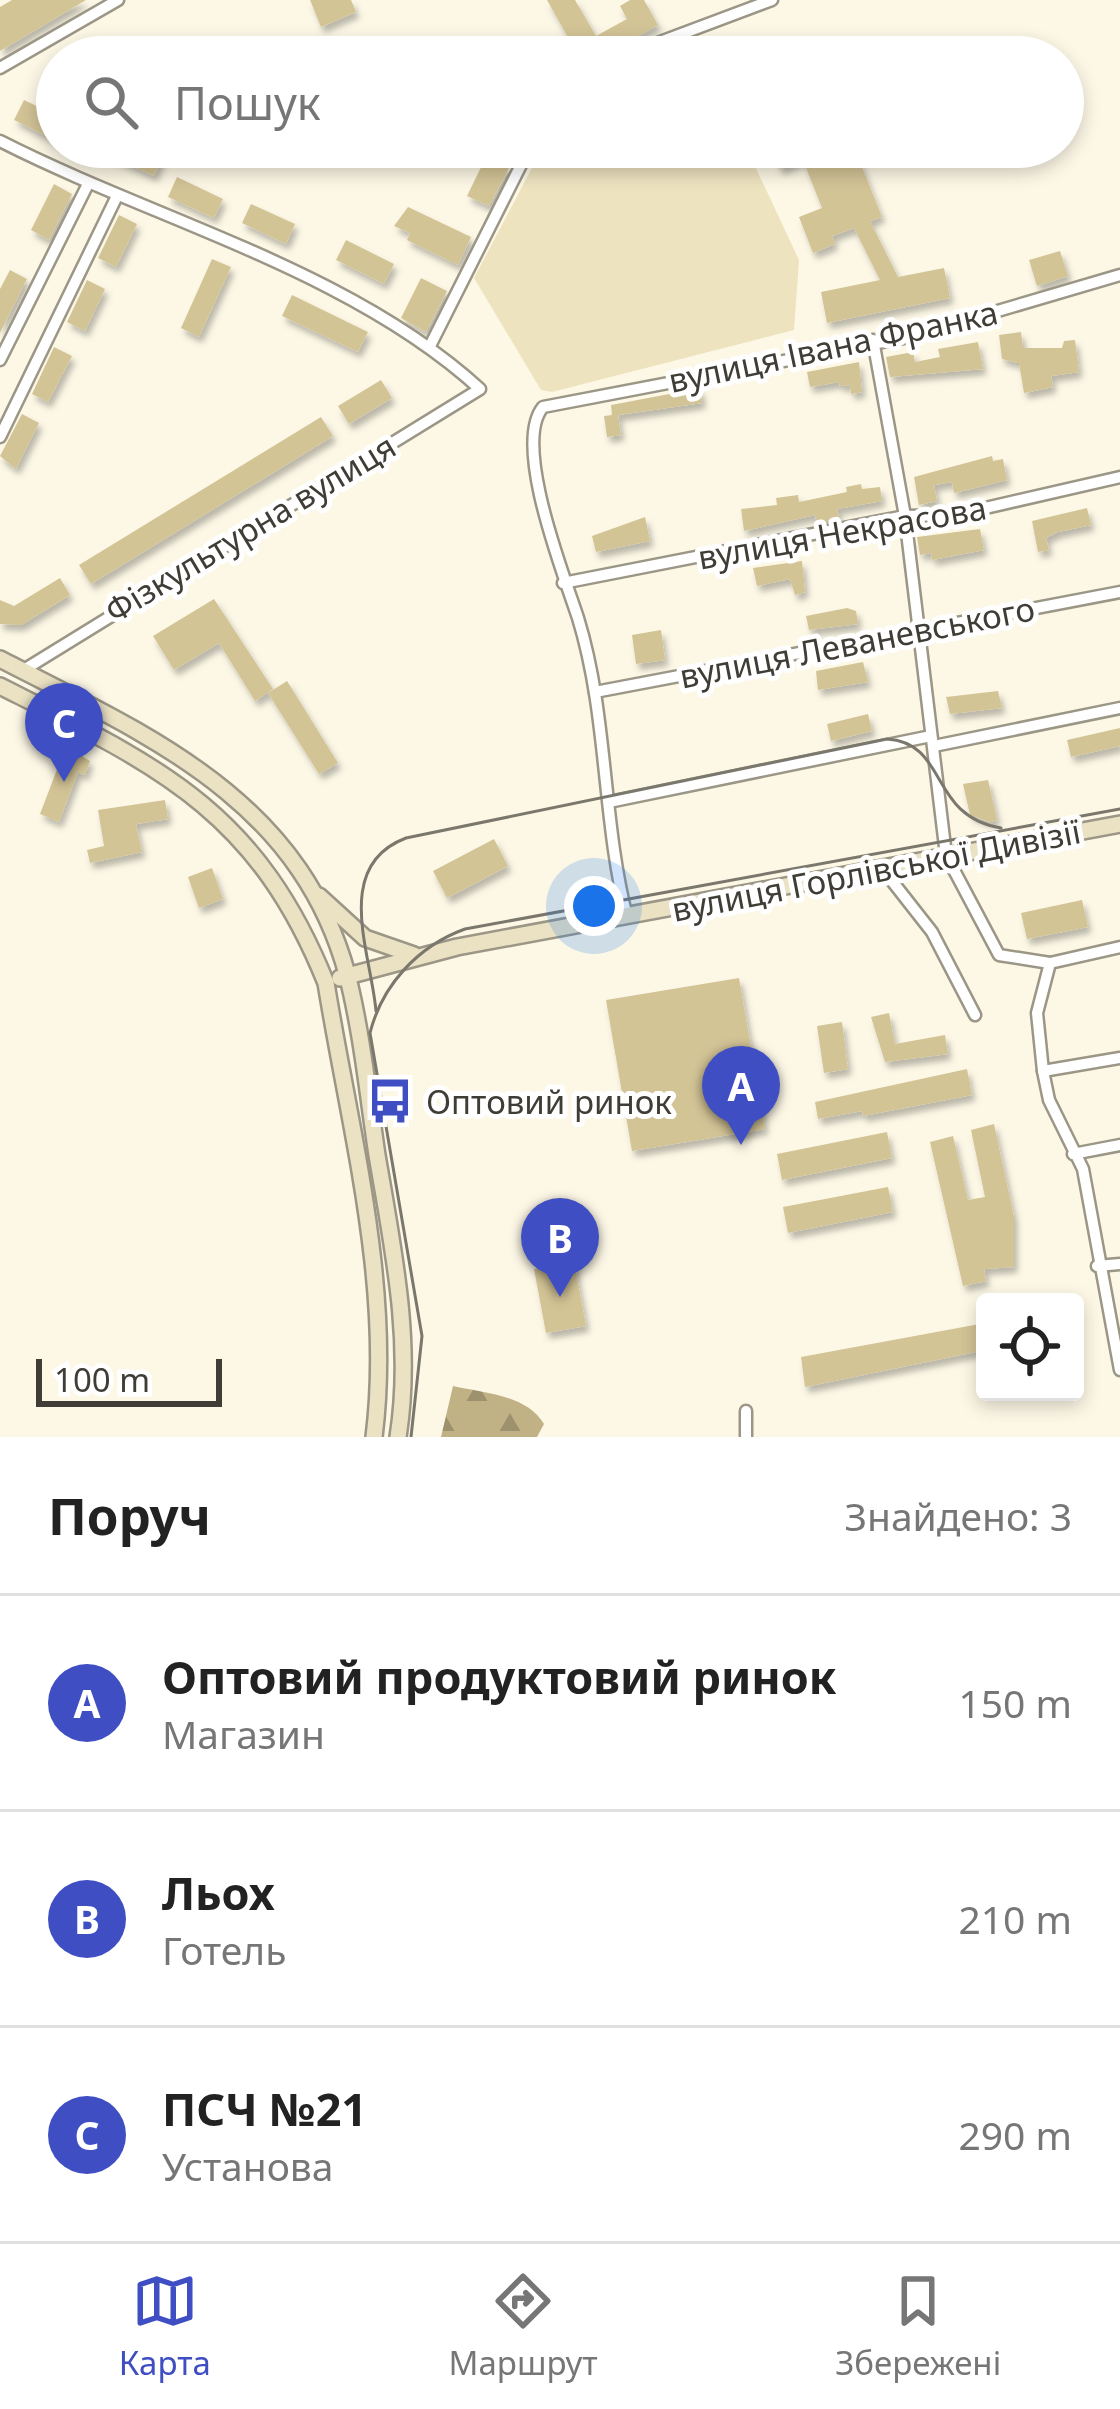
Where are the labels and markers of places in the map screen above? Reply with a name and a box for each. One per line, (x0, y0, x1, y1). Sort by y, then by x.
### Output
pin: C (25, 683, 103, 782)
pin: A (702, 1046, 780, 1145)
bus stop icon: Оптовий ринок (365, 1076, 415, 1126)
place label: Оптовий ринок (426, 1079, 672, 1124)
pin: B (521, 1198, 599, 1297)

